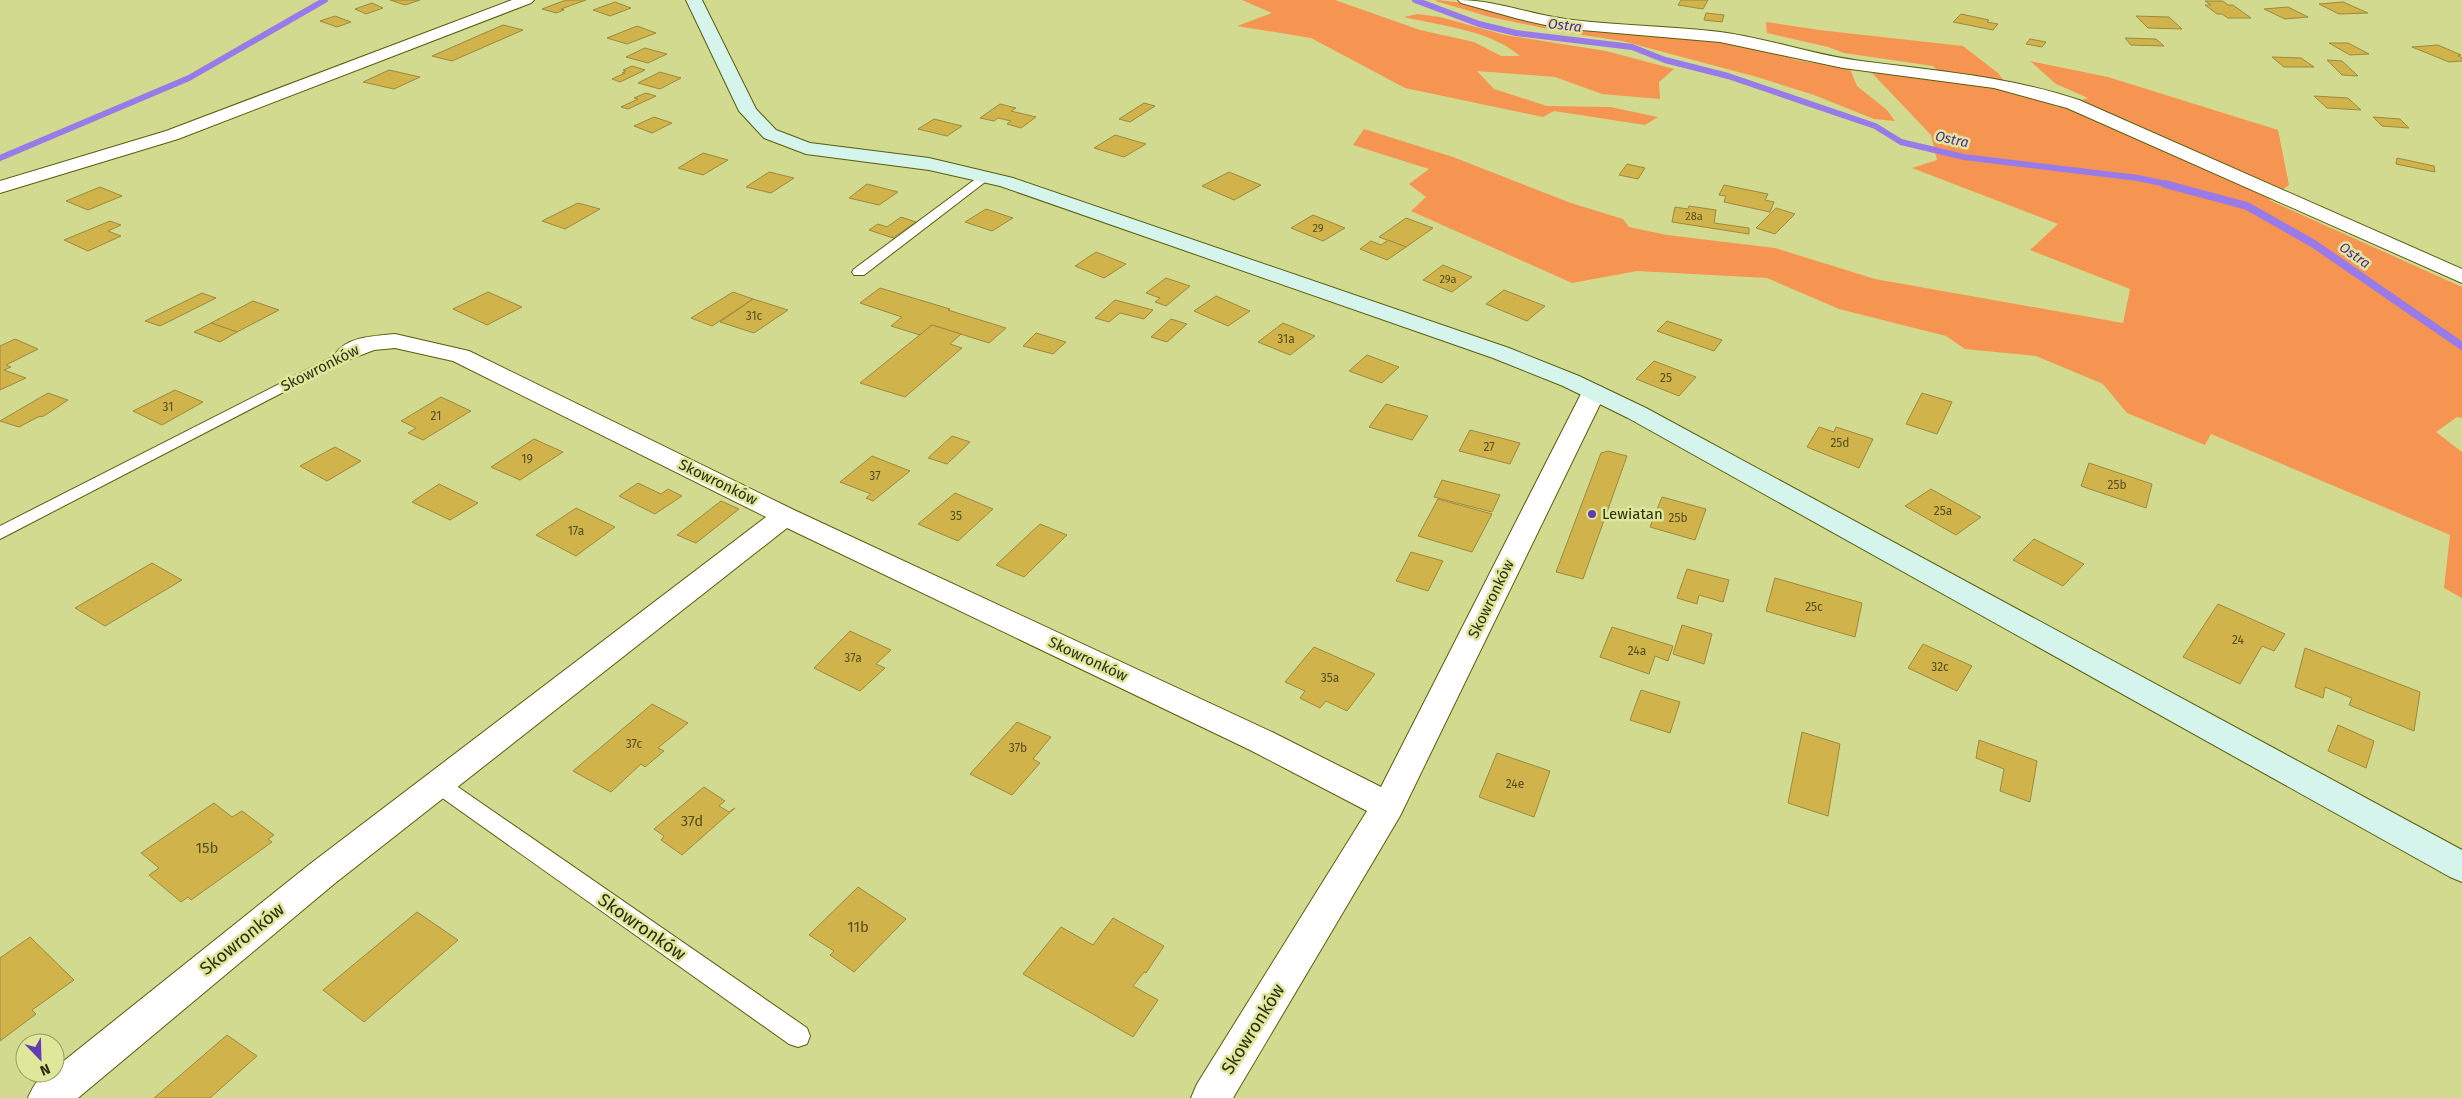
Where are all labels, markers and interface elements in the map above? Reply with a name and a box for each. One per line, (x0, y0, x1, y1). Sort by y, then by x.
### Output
water label: Ostra (1547, 15, 1583, 36)
water label: Ostra (1934, 128, 1970, 151)
house number: 28a (1685, 210, 1703, 223)
house number: 29 (1312, 222, 1324, 235)
water label: Ostra (2336, 239, 2373, 272)
house number: 29a (1440, 273, 1457, 286)
house number: 31c (746, 309, 763, 323)
house number: 31a (1277, 332, 1295, 346)
street label: Skowronków (278, 341, 362, 395)
house number: 25 (1660, 371, 1672, 385)
house number: 31 (163, 400, 173, 414)
house number: 21 (431, 409, 441, 423)
house number: 25d (1830, 436, 1850, 450)
house number: 27 (1483, 440, 1495, 454)
house number: 19 (521, 452, 533, 466)
street label: Skowronków (676, 455, 760, 509)
house number: 37 (869, 469, 881, 483)
house number: 25b (2107, 478, 2127, 492)
house number: 25a (1934, 504, 1952, 518)
place label: Lewiatan (1602, 505, 1663, 523)
marker: Lewiatan (1586, 508, 1598, 520)
house number: 35 (950, 509, 962, 523)
house number: 25b (1668, 511, 1688, 525)
house number: 17a (568, 524, 584, 538)
street label: Skowronków (1464, 557, 1518, 641)
house number: 25c (1805, 600, 1823, 614)
street label: Skowronków (1046, 633, 1131, 685)
house number: 24 (2232, 633, 2245, 647)
house number: 24a (1628, 644, 1646, 658)
house number: 37a (844, 651, 862, 665)
house number: 32c (1931, 660, 1949, 674)
house number: 35a (1321, 671, 1339, 685)
house number: 37c (626, 737, 643, 751)
house number: 37b (1009, 741, 1027, 755)
house number: 24e (1506, 777, 1524, 791)
house number: 37d (681, 812, 703, 830)
house number: 15b (196, 839, 218, 857)
street label: Skowronków (594, 889, 690, 965)
street label: Skowronków (195, 898, 289, 980)
house number: 11b (847, 918, 869, 936)
street label: Skowronków (1217, 980, 1289, 1078)
north arrow (15, 1033, 65, 1083)
text: N (37, 1060, 52, 1079)

